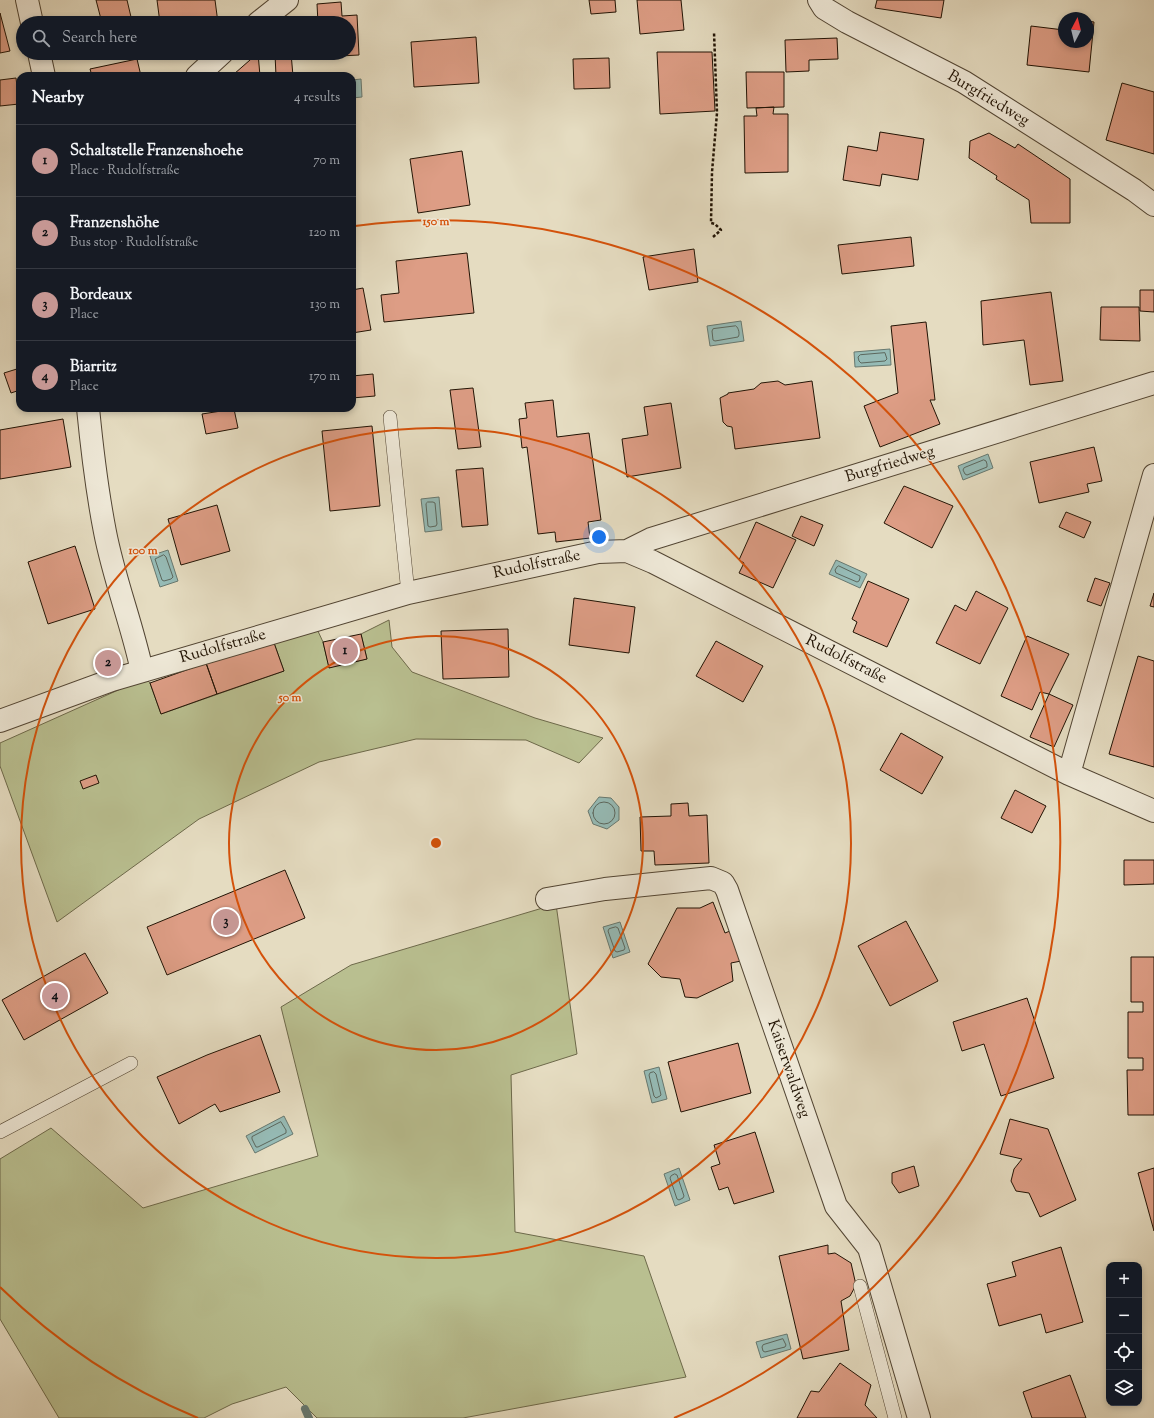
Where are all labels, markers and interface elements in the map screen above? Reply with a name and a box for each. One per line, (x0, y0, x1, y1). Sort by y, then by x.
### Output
north arrow (1058, 12, 1094, 48)
search box (16, 16, 356, 60)
icon: search (30, 27, 52, 49)
text: Search here (62, 28, 137, 49)
street label: Burgfriedweg (943, 65, 1034, 133)
text: Nearby (32, 86, 84, 110)
text: 4 results (294, 89, 340, 107)
text: Schaltstelle Franzenshoehe (70, 141, 243, 162)
text: 1 (43, 152, 47, 170)
text: 70 m (313, 152, 340, 170)
text: Place · Rudolfstraße (70, 162, 180, 180)
text: Franzenshöhe (70, 213, 159, 234)
text: 150 m (421, 213, 450, 231)
text: 2 (42, 224, 48, 242)
text: 120 m (309, 224, 340, 242)
text: Bus stop · Rudolfstraße (70, 234, 198, 252)
text: Bordeaux (70, 285, 132, 306)
text: 3 (42, 296, 48, 314)
text: 130 m (310, 296, 340, 314)
text: Place (70, 306, 99, 324)
text: Biarritz (70, 357, 117, 378)
text: 4 (42, 368, 48, 386)
text: 170 m (309, 368, 340, 386)
text: Place (70, 378, 99, 396)
street label: Burgfriedweg (843, 440, 938, 489)
your location (589, 527, 609, 547)
text: 100 m (127, 542, 158, 560)
street label: Rudolfstraße (491, 545, 583, 585)
street label: Rudolfstraße (177, 624, 269, 670)
street label: Rudolfstraße (801, 630, 891, 690)
pin: 1 (332, 636, 358, 666)
pin: 2 (95, 648, 121, 678)
text: 50 m (278, 689, 302, 707)
centre of rings (429, 836, 443, 850)
pin: 3 (213, 907, 239, 937)
pin: 4 (42, 981, 68, 1011)
street label: Kaiserwaldweg (760, 1017, 816, 1121)
map controls (1106, 1262, 1142, 1406)
button: + (1106, 1262, 1142, 1298)
button: − (1106, 1298, 1142, 1334)
button: locate (1106, 1334, 1142, 1370)
button: layers (1106, 1370, 1142, 1406)

